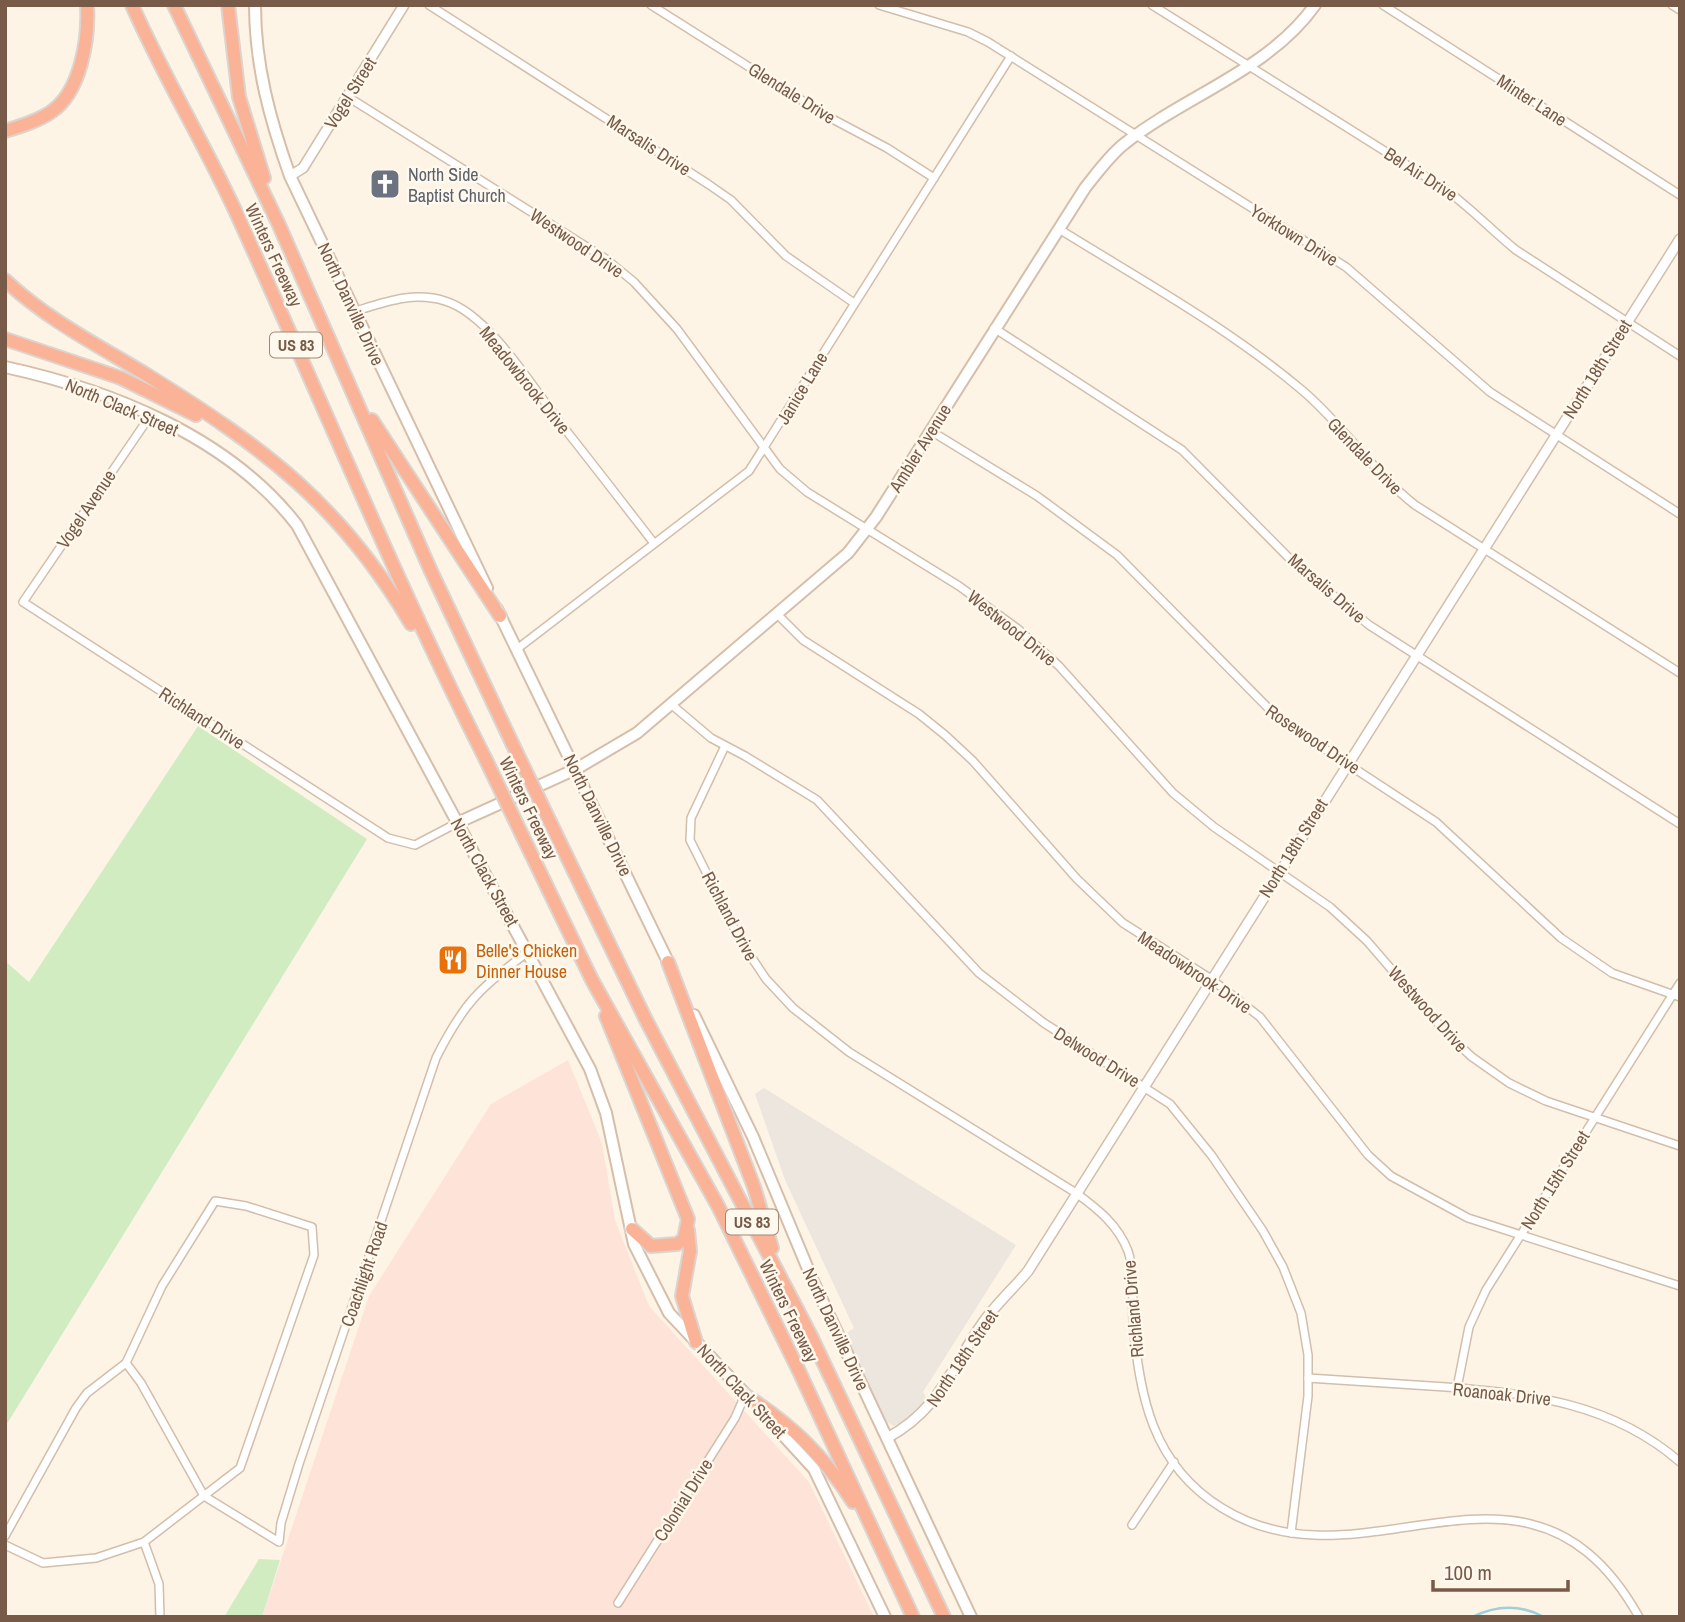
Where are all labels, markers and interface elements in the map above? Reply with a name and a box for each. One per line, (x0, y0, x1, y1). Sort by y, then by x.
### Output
street label: Vogel Street (318, 52, 382, 134)
street label: Glendale Drive (744, 56, 840, 130)
street label: Minter Lane (1492, 68, 1572, 132)
street label: Marsalis Drive (602, 109, 696, 181)
street label: Bel Air Drive (1379, 141, 1463, 207)
place label: North Side Baptist Church (408, 162, 506, 208)
church icon: North Side Baptist Church (368, 167, 402, 201)
street label: Yorktown Drive (1245, 198, 1343, 272)
street label: Winters Freeway (239, 199, 309, 311)
street label: Westwood Drive (525, 202, 629, 284)
street label: North Danville Drive (312, 238, 390, 370)
street label: North 18th Street (1557, 315, 1637, 423)
street label: Meadowbrook Drive (474, 321, 576, 439)
road number: US 83 (270, 332, 322, 358)
street label: Janice Lane (771, 347, 833, 429)
street label: North Clack Street (62, 372, 182, 442)
street label: Ambler Avenue (882, 399, 957, 498)
street label: Glendale Drive (1322, 412, 1408, 500)
street label: Vogel Avenue (50, 465, 122, 553)
street label: Marsalis Drive (1283, 547, 1371, 629)
street label: Westwood Drive (962, 584, 1062, 672)
street label: Richland Drive (154, 681, 250, 755)
street label: Rosewood Drive (1261, 698, 1365, 780)
street label: North Danville Drive (558, 750, 638, 880)
street label: Winters Freeway (493, 752, 565, 864)
street label: North 18th Street (1253, 794, 1333, 902)
street label: North Clack Street (445, 813, 525, 931)
street label: Richland Drive (696, 867, 764, 965)
street label: Meadowbrook Drive (1133, 925, 1257, 1019)
place label: Belle's Chicken Dinner House (476, 938, 577, 984)
restaurant icon: Belle's Chicken Dinner House (436, 943, 470, 977)
street label: Westwood Drive (1383, 960, 1473, 1058)
street label: Delwood Drive (1049, 1021, 1145, 1093)
street label: North 15th Street (1515, 1126, 1595, 1234)
road number: US 83 (726, 1210, 778, 1234)
street label: Coachlight Road (334, 1218, 394, 1330)
street label: Winters Freeway (753, 1255, 825, 1367)
street label: Richland Drive (1116, 1259, 1150, 1359)
street label: North Danville Drive (797, 1263, 875, 1395)
street label: North 18th Street (920, 1304, 1004, 1412)
street label: North Clack Street (692, 1338, 792, 1444)
street label: Roanoak Drive (1452, 1376, 1552, 1412)
street label: Colonial Drive (648, 1454, 718, 1546)
scale bar (1433, 1548, 1568, 1592)
text: 100 m (1444, 1558, 1492, 1587)

